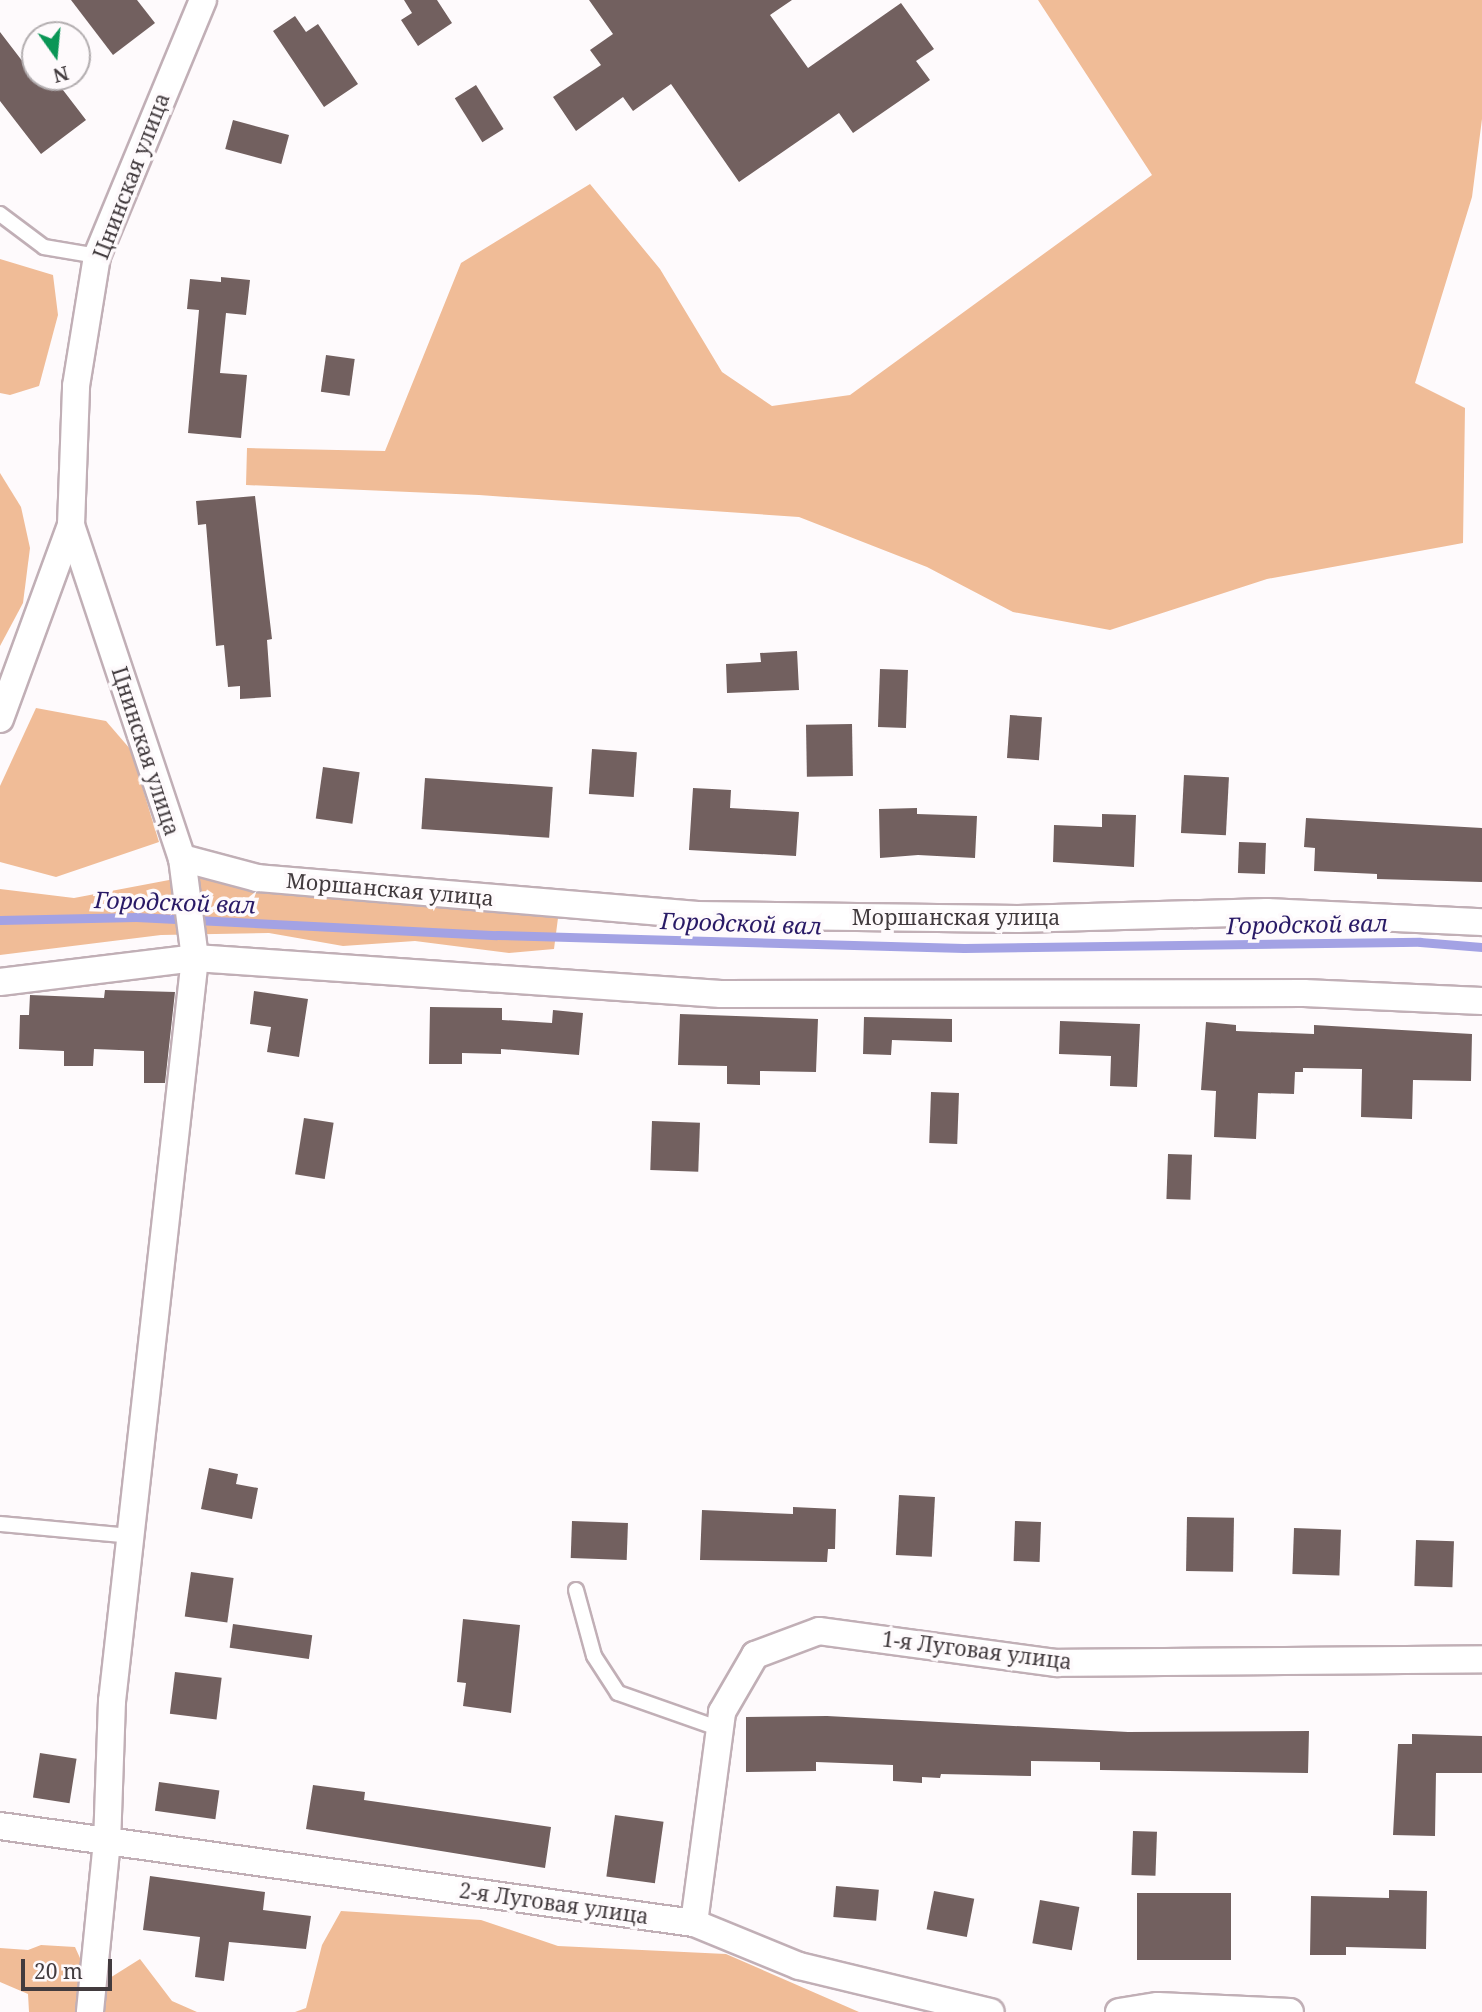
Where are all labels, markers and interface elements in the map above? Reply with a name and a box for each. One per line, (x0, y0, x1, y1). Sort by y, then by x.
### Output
north arrow (21, 21, 91, 91)
text: N (50, 60, 72, 89)
street label: Цнинская улица (88, 89, 174, 263)
street label: Цнинская улица (107, 663, 185, 839)
street label: Моршанская улица (285, 867, 495, 911)
water label: Городской вал (94, 885, 256, 919)
street label: Моршанская улица (852, 904, 1060, 930)
water label: Городской вал (660, 906, 822, 940)
water label: Городской вал (1226, 909, 1388, 939)
street label: 1-я Луговая улица (881, 1626, 1073, 1674)
street label: 2-я Луговая улица (458, 1877, 650, 1929)
scale bar (24, 1946, 116, 1990)
text: 20 m (34, 1957, 83, 1985)

